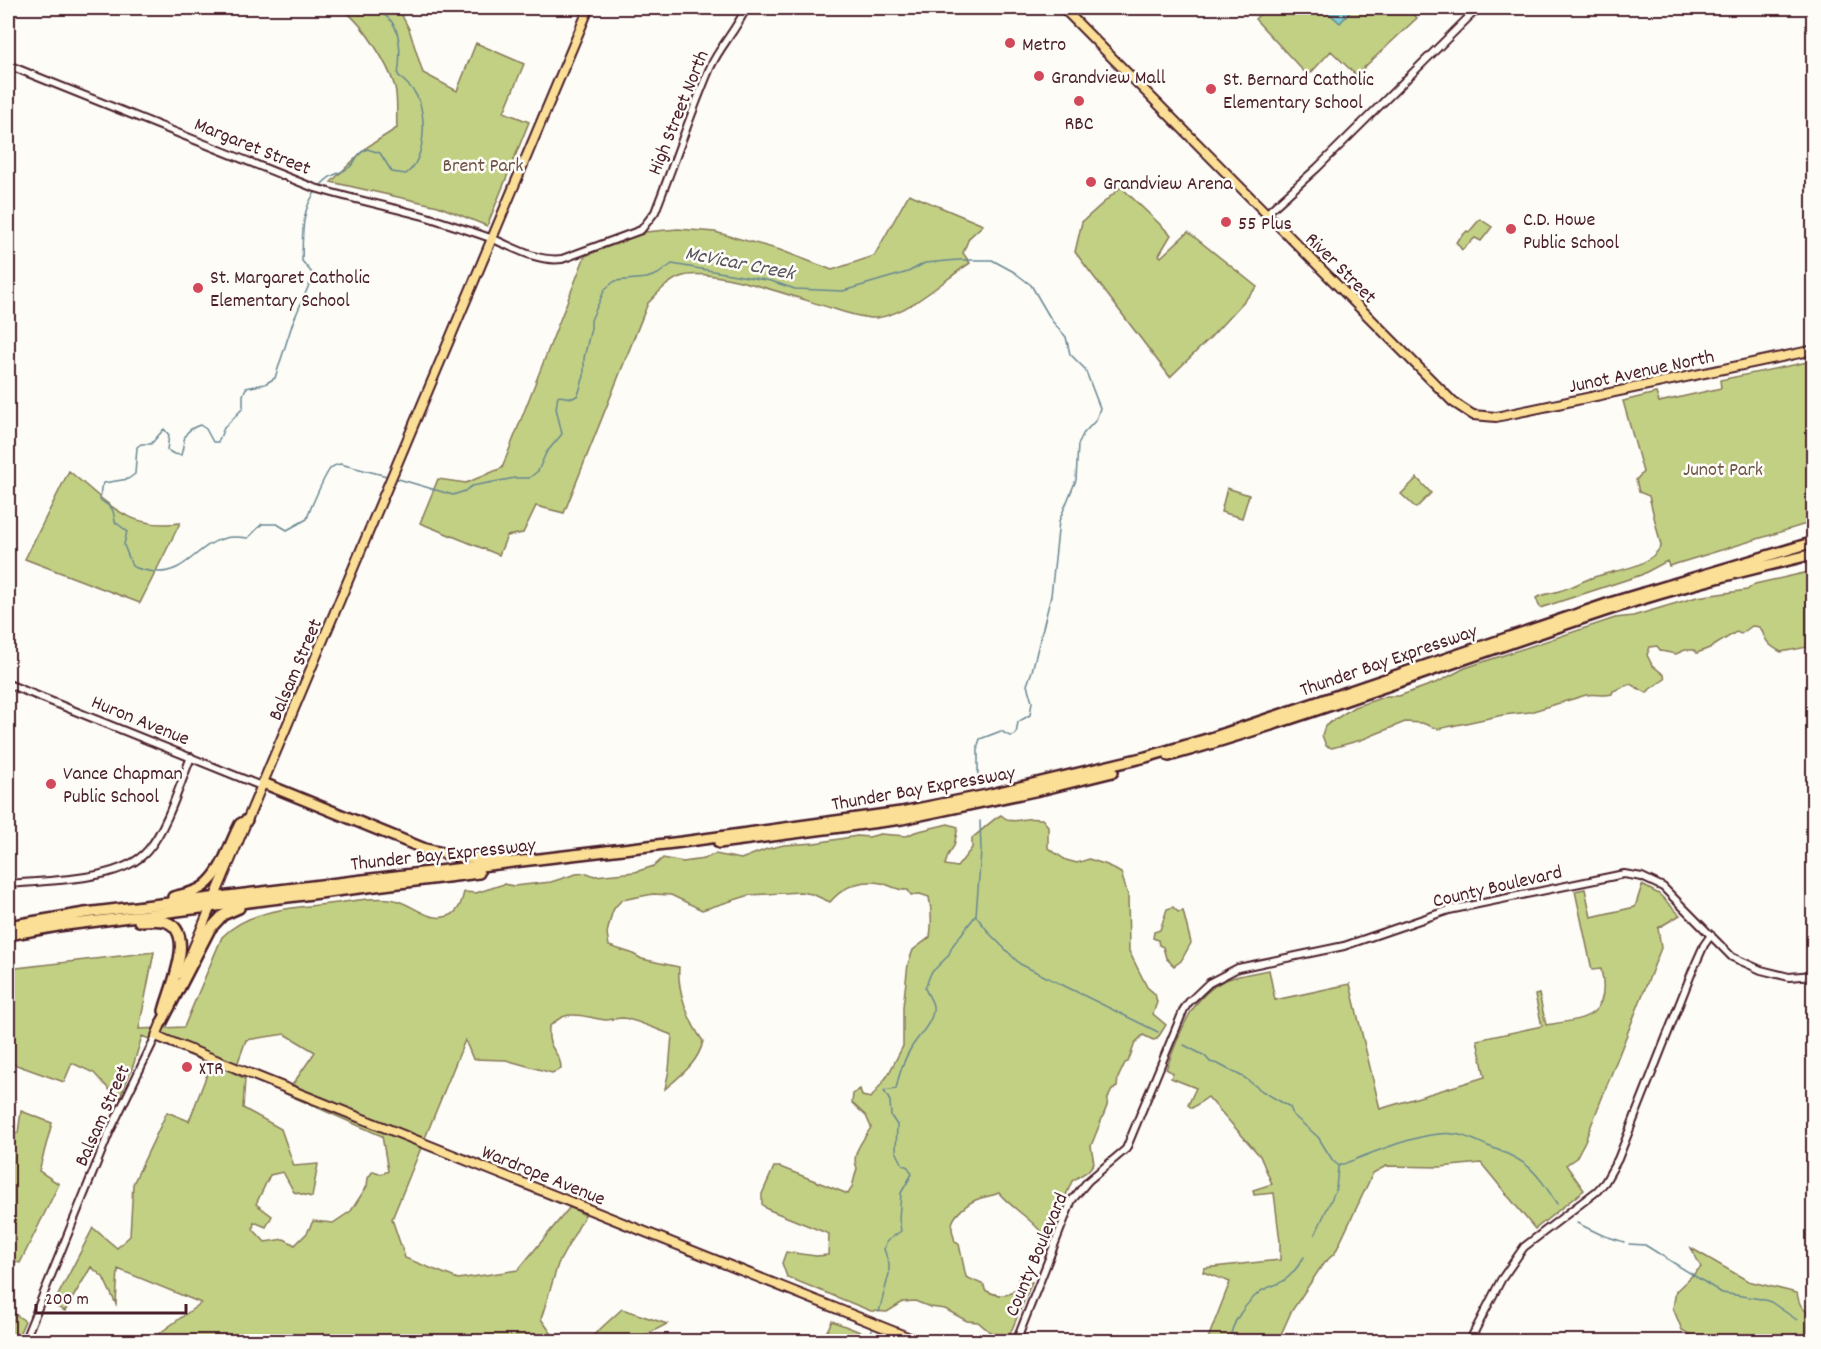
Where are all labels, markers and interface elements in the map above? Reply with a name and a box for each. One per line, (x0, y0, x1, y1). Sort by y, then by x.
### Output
place label: Metro (1022, 32, 1066, 60)
marker: Metro (1003, 36, 1017, 50)
street label: High Street North (642, 47, 718, 180)
place label: Grandview Mall (1051, 65, 1166, 93)
place label: St. Bernard Catholic Elementary School (1223, 67, 1374, 118)
marker: Grandview Mall (1032, 69, 1046, 83)
marker: St. Bernard Catholic Elementary School (1204, 82, 1218, 96)
marker: RBC (1072, 94, 1086, 108)
place label: RBC (1064, 111, 1094, 139)
street label: Margaret Street (189, 112, 314, 184)
park label: Brent Park (443, 153, 523, 181)
place label: Grandview Arena (1103, 171, 1233, 199)
marker: Grandview Arena (1084, 175, 1098, 189)
place label: C.D. Howe Public School (1523, 207, 1619, 258)
place label: 55 Plus (1238, 211, 1292, 239)
marker: 55 Plus (1219, 215, 1233, 229)
marker: C.D. Howe Public School (1504, 222, 1518, 236)
street label: River Street (1298, 227, 1382, 311)
water label: McVicar Creek (682, 240, 799, 291)
place label: St. Margaret Catholic Elementary School (210, 265, 370, 316)
marker: St. Margaret Catholic Elementary School (191, 281, 205, 295)
street label: Junot Avenue North (1566, 344, 1717, 402)
park label: Junot Park (1683, 457, 1763, 485)
street label: Balsam Street (263, 615, 331, 726)
street label: Thunder Bay Expressway (1297, 618, 1482, 705)
street label: Huron Avenue (87, 689, 193, 754)
street label: Thunder Bay Expressway (830, 760, 1018, 820)
place label: Vance Chapman Public School (63, 761, 183, 812)
marker: Vance Chapman Public School (44, 777, 58, 791)
street label: Thunder Bay Expressway (349, 832, 538, 880)
street label: County Boulevard (1430, 859, 1565, 916)
place label: XTR (199, 1056, 224, 1084)
marker: XTR (180, 1060, 194, 1074)
street label: Balsam Street (69, 1061, 139, 1171)
street label: Wardrope Avenue (477, 1139, 609, 1214)
street label: County Boulevard (999, 1189, 1076, 1321)
scale bar (36, 1277, 186, 1315)
text: 200 m (45, 1288, 89, 1313)

